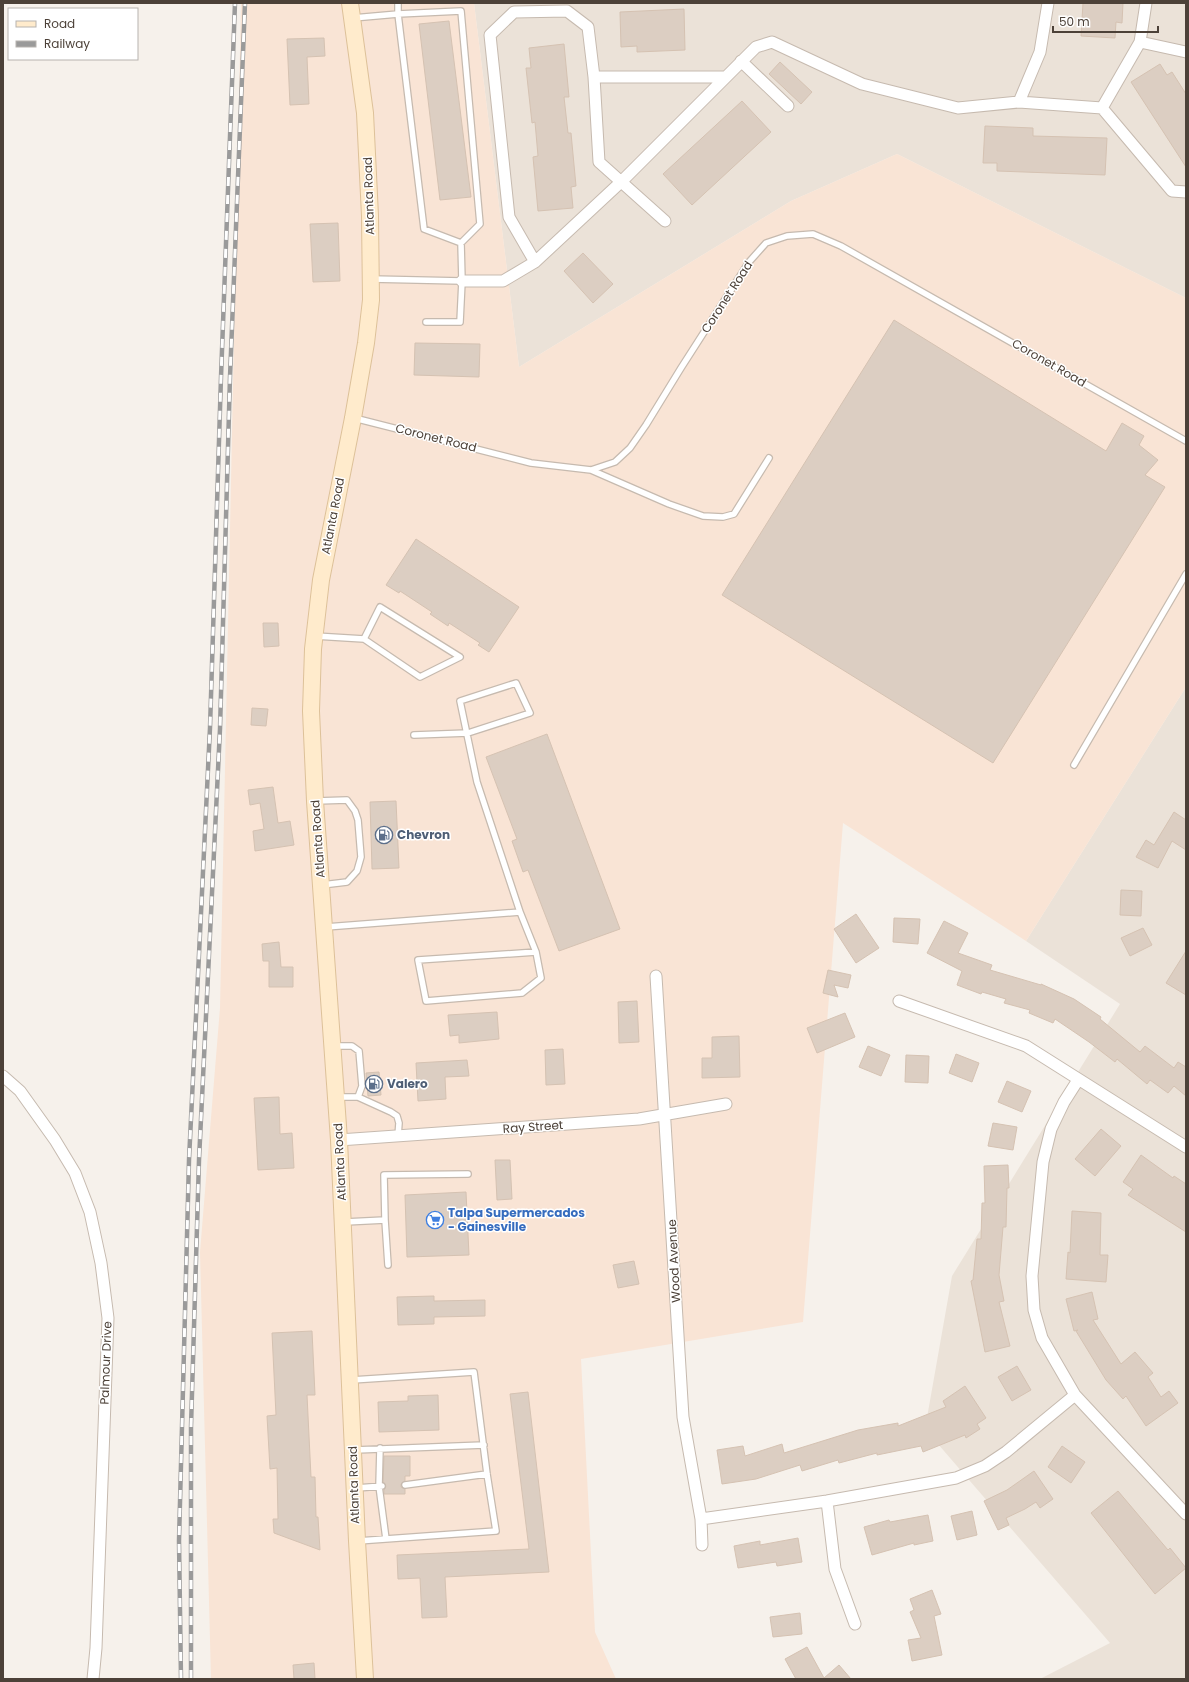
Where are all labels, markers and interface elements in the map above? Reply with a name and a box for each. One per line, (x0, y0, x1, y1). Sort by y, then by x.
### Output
legend (8, 8, 138, 60)
scale bar (1053, 8, 1158, 34)
text: 50 m (1059, 13, 1090, 30)
text: Road (44, 15, 75, 32)
text: Railway (44, 35, 90, 52)
street label: Atlanta Road (359, 157, 378, 235)
street label: Coronet Road (697, 257, 756, 336)
street label: Coronet Road (1009, 334, 1089, 391)
street label: Coronet Road (394, 419, 478, 456)
street label: Atlanta Road (317, 476, 348, 556)
street label: Atlanta Road (306, 799, 329, 879)
fuel station icon: Chevron (374, 825, 394, 845)
place label: Chevron (397, 826, 450, 843)
fuel station icon: Valero (364, 1074, 384, 1094)
place label: Valero (387, 1075, 428, 1092)
street label: Ray Street (502, 1116, 564, 1137)
street label: Atlanta Road (329, 1123, 350, 1201)
place label: Talpa Supermercados - Gainesville (448, 1204, 585, 1235)
supermarket icon: Talpa Supermercados - Gainesville (425, 1210, 445, 1230)
street label: Wood Avenue (663, 1219, 684, 1303)
street label: Palmour Drive (96, 1321, 115, 1405)
street label: Atlanta Road (344, 1446, 363, 1524)

